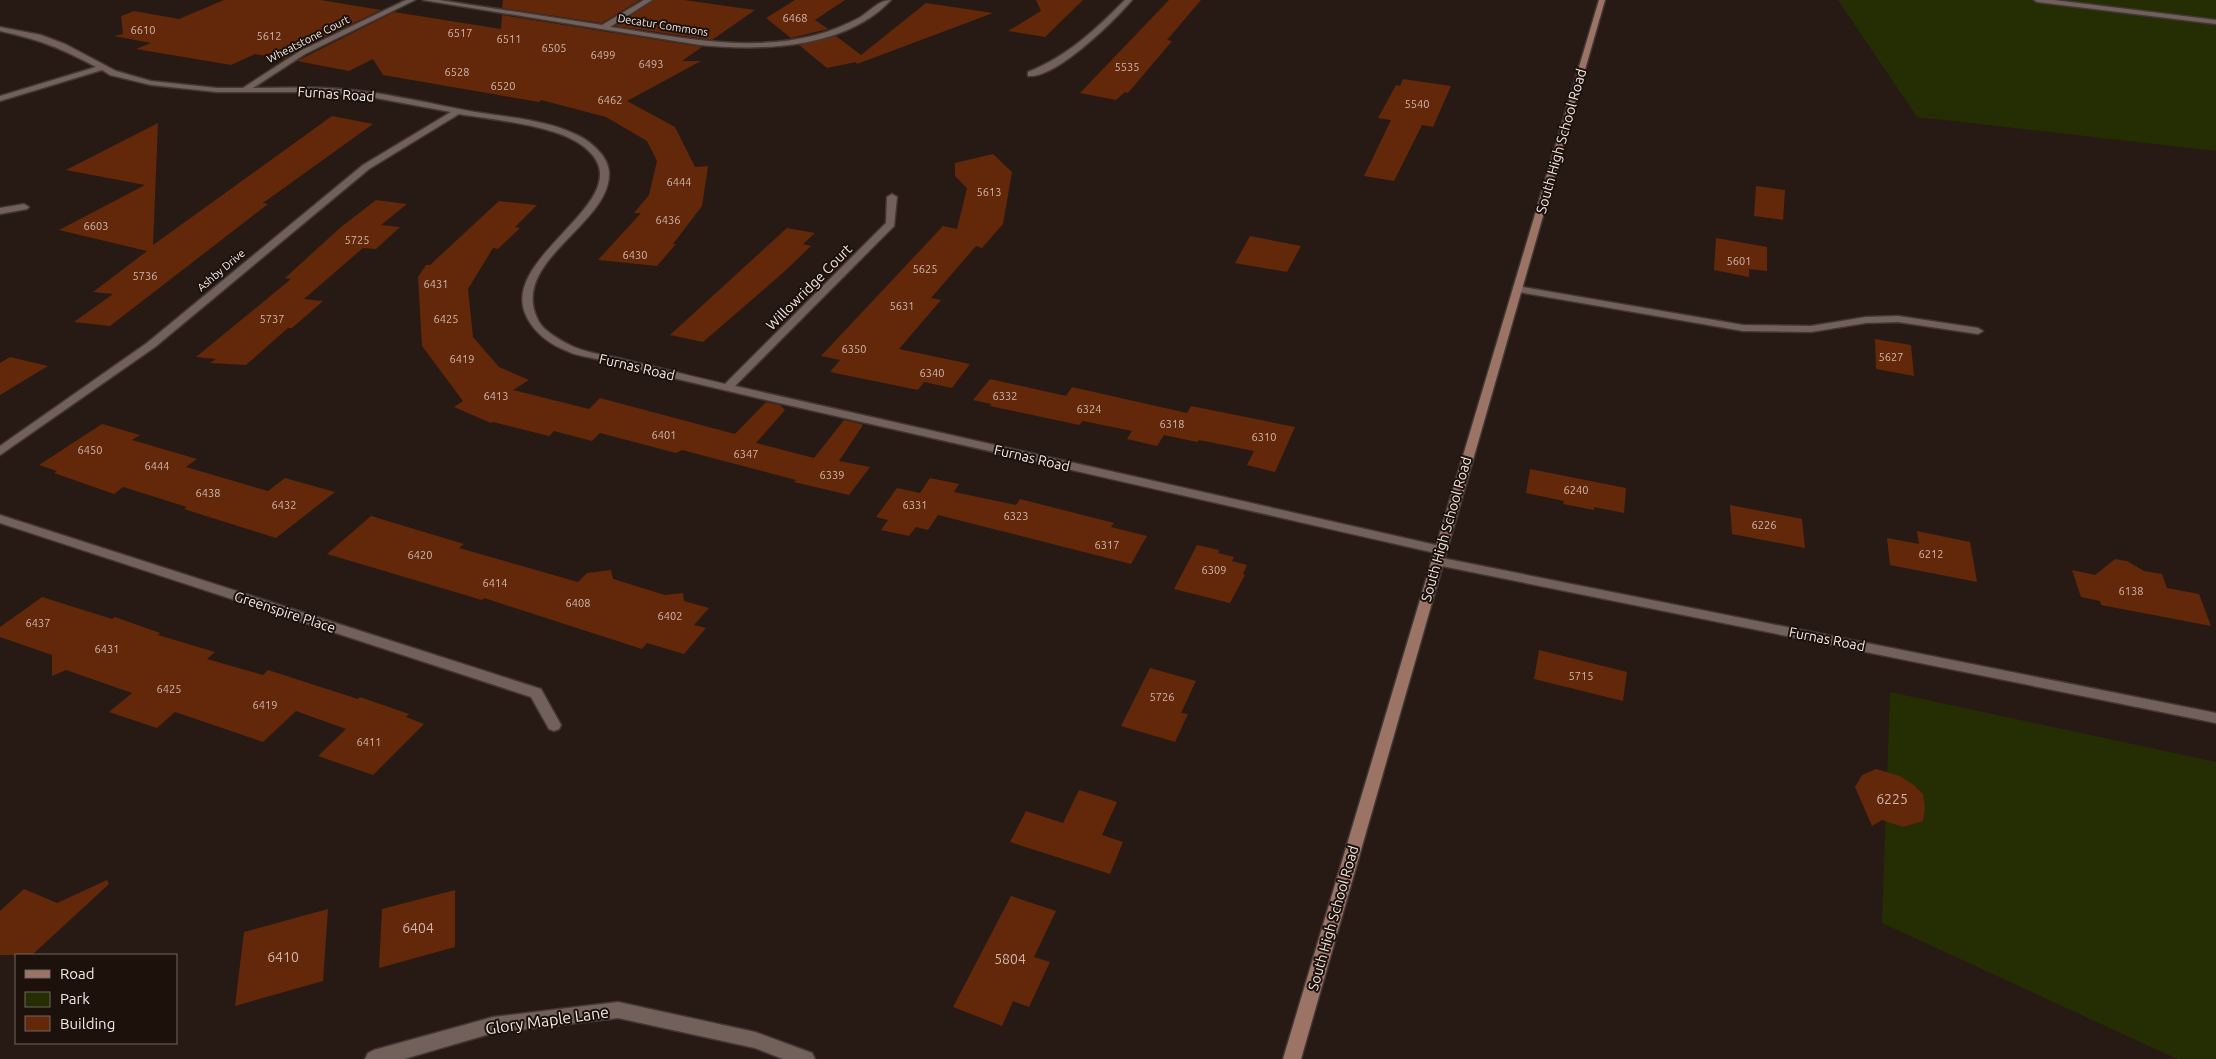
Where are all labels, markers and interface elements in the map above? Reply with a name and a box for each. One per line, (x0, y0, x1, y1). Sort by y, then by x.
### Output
street label: Decatur Commons (617, 12, 709, 38)
house number: 6468 (783, 12, 807, 24)
street label: Wheatstone Court (265, 13, 352, 65)
house number: 6610 (131, 24, 155, 36)
house number: 6517 (448, 27, 472, 39)
house number: 5612 (257, 30, 281, 42)
house number: 6511 (497, 33, 521, 45)
house number: 6505 (542, 42, 566, 54)
house number: 6499 (591, 49, 615, 61)
house number: 6493 (639, 58, 663, 70)
house number: 5535 (1115, 61, 1139, 73)
house number: 6528 (445, 66, 469, 78)
street label: South High School Road (1533, 67, 1589, 215)
house number: 6520 (491, 80, 515, 92)
street label: Furnas Road (297, 83, 375, 105)
house number: 6462 (598, 94, 622, 106)
house number: 5540 (1405, 98, 1429, 110)
house number: 6444 (667, 176, 691, 188)
house number: 5613 (977, 186, 1001, 198)
house number: 6436 (656, 214, 680, 226)
house number: 6603 (84, 220, 108, 232)
house number: 5725 (345, 234, 369, 246)
street label: Willowridge Court (763, 241, 855, 333)
street label: Ashby Drive (195, 247, 247, 293)
house number: 6430 (623, 249, 647, 261)
house number: 5601 (1727, 255, 1751, 267)
house number: 5625 (913, 263, 937, 275)
house number: 5736 (133, 270, 157, 282)
house number: 6431 (424, 278, 448, 290)
house number: 5631 (890, 300, 914, 312)
house number: 5737 (260, 313, 284, 325)
house number: 6425 (434, 313, 458, 325)
house number: 6350 (842, 343, 866, 355)
street label: Furnas Road (598, 351, 676, 383)
house number: 5627 (1879, 351, 1903, 363)
house number: 6419 (450, 353, 474, 365)
house number: 6340 (920, 367, 944, 379)
house number: 6413 (484, 390, 508, 402)
house number: 6332 (993, 390, 1017, 402)
house number: 6324 (1077, 403, 1101, 415)
house number: 6318 (1160, 418, 1184, 430)
house number: 6401 (652, 429, 676, 441)
house number: 6310 (1252, 431, 1276, 443)
street label: Furnas Road (993, 442, 1071, 474)
house number: 6450 (78, 444, 102, 456)
house number: 6347 (734, 448, 758, 460)
street label: South High School Road (1418, 455, 1474, 603)
house number: 6444 (145, 460, 169, 472)
house number: 6339 (820, 469, 844, 481)
house number: 6240 (1564, 484, 1588, 496)
house number: 6438 (196, 487, 220, 499)
house number: 6432 (272, 499, 296, 511)
house number: 6331 (903, 499, 927, 511)
house number: 6323 (1004, 510, 1028, 522)
house number: 6226 (1752, 519, 1776, 531)
house number: 6317 (1095, 539, 1119, 551)
house number: 6212 (1919, 548, 1943, 560)
house number: 6420 (408, 549, 432, 561)
house number: 6309 (1202, 564, 1226, 576)
house number: 6414 (483, 577, 507, 589)
house number: 6138 (2119, 585, 2143, 597)
street label: Greenspire Place (232, 588, 338, 636)
house number: 6408 (566, 597, 590, 609)
house number: 6402 (658, 610, 682, 622)
house number: 6437 (26, 617, 50, 629)
street label: Furnas Road (1788, 624, 1866, 654)
house number: 6431 (95, 643, 119, 655)
house number: 5715 (1569, 670, 1593, 682)
house number: 6425 (157, 683, 181, 695)
house number: 5726 (1150, 691, 1174, 703)
house number: 6419 (253, 699, 277, 711)
house number: 6411 (357, 736, 381, 748)
house number: 6225 (1876, 791, 1908, 807)
street label: South High School Road (1305, 844, 1361, 992)
house number: 6404 (402, 920, 434, 936)
house number: 6410 (267, 949, 299, 965)
house number: 5804 (994, 951, 1026, 967)
legend (15, 954, 178, 1044)
text: Road (60, 965, 95, 982)
text: Park (60, 990, 90, 1007)
street label: Glory Maple Lane (484, 1002, 610, 1038)
text: Building (60, 1015, 115, 1032)

